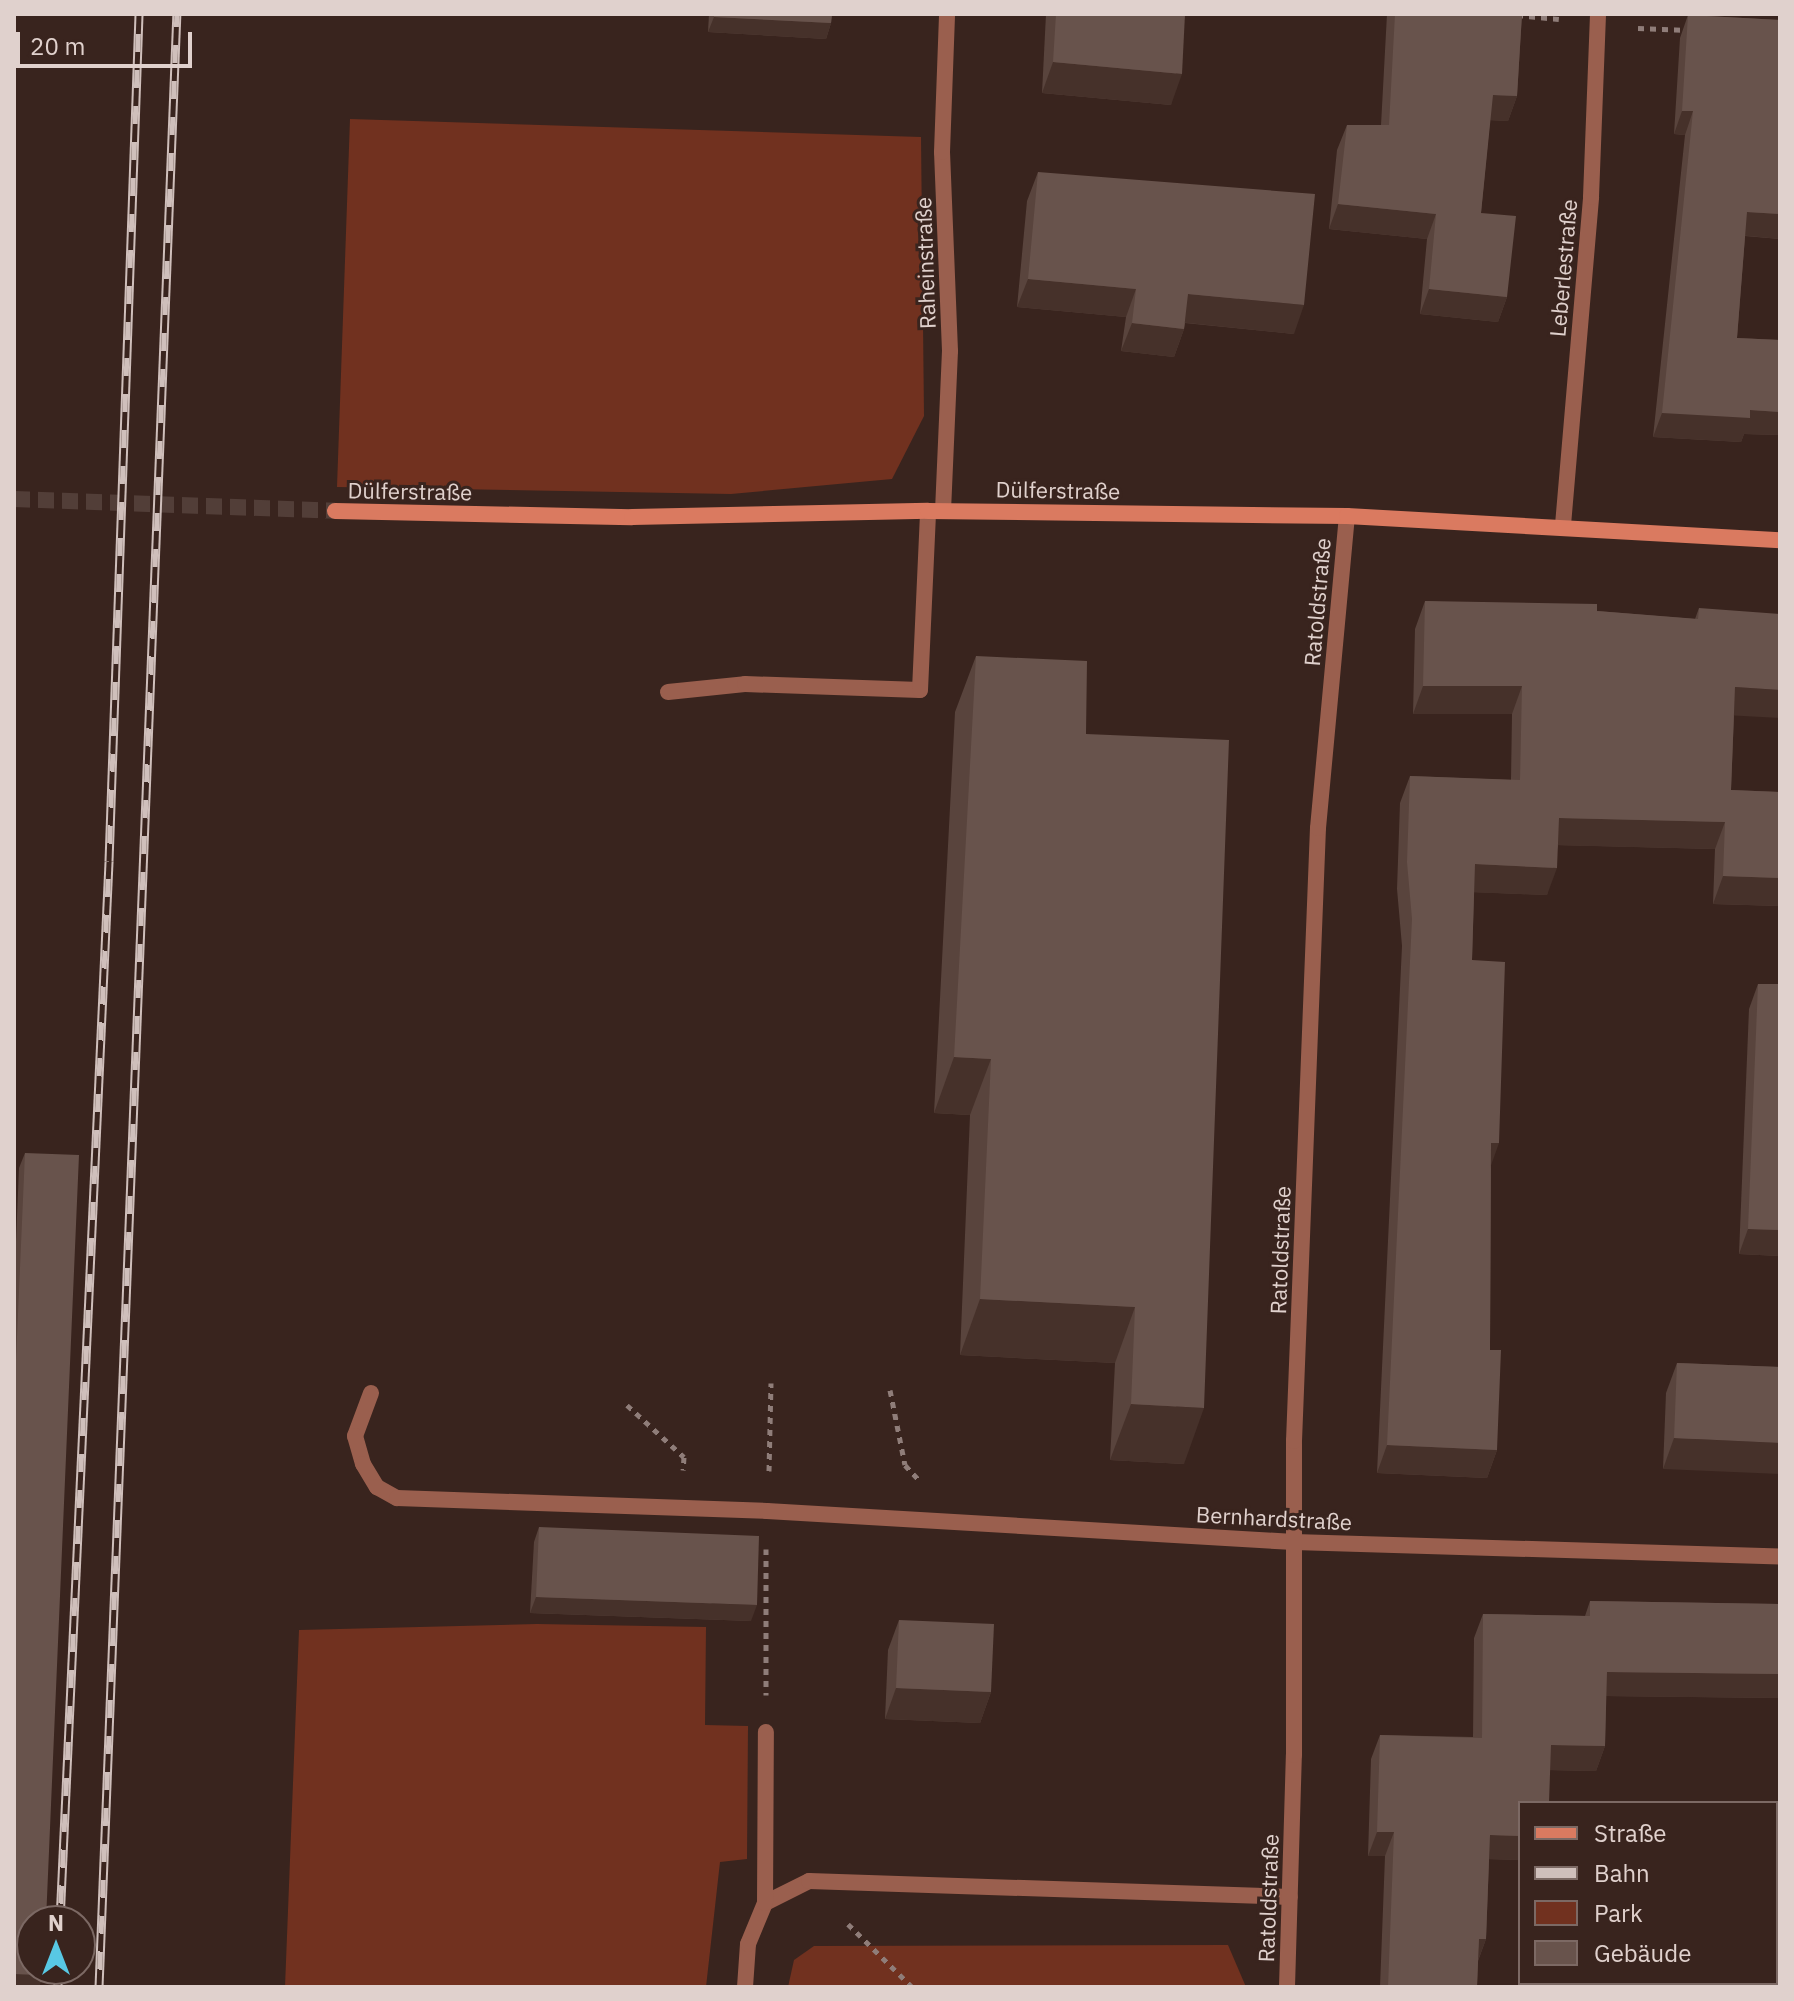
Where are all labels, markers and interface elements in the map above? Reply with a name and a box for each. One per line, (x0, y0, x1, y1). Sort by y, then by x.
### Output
scale bar (20, 16, 196, 66)
text: 20 m (30, 30, 85, 62)
street label: Raheinstraße (909, 196, 941, 330)
street label: Leberlestraße (1544, 198, 1582, 338)
street label: Dülferstraße (995, 476, 1121, 504)
street label: Dülferstraße (347, 477, 473, 505)
street label: Ratoldstraße (1298, 537, 1336, 667)
street label: Ratoldstraße (1265, 1185, 1295, 1315)
street label: Bernhardstraße (1195, 1501, 1353, 1535)
legend (1518, 1801, 1778, 1985)
text: Straße (1594, 1817, 1666, 1849)
street label: Ratoldstraße (1253, 1833, 1283, 1963)
text: Bahn (1594, 1857, 1650, 1889)
text: Park (1594, 1897, 1643, 1929)
north arrow (16, 1905, 96, 1985)
text: N (48, 1908, 64, 1937)
text: Gebäude (1594, 1937, 1691, 1969)

